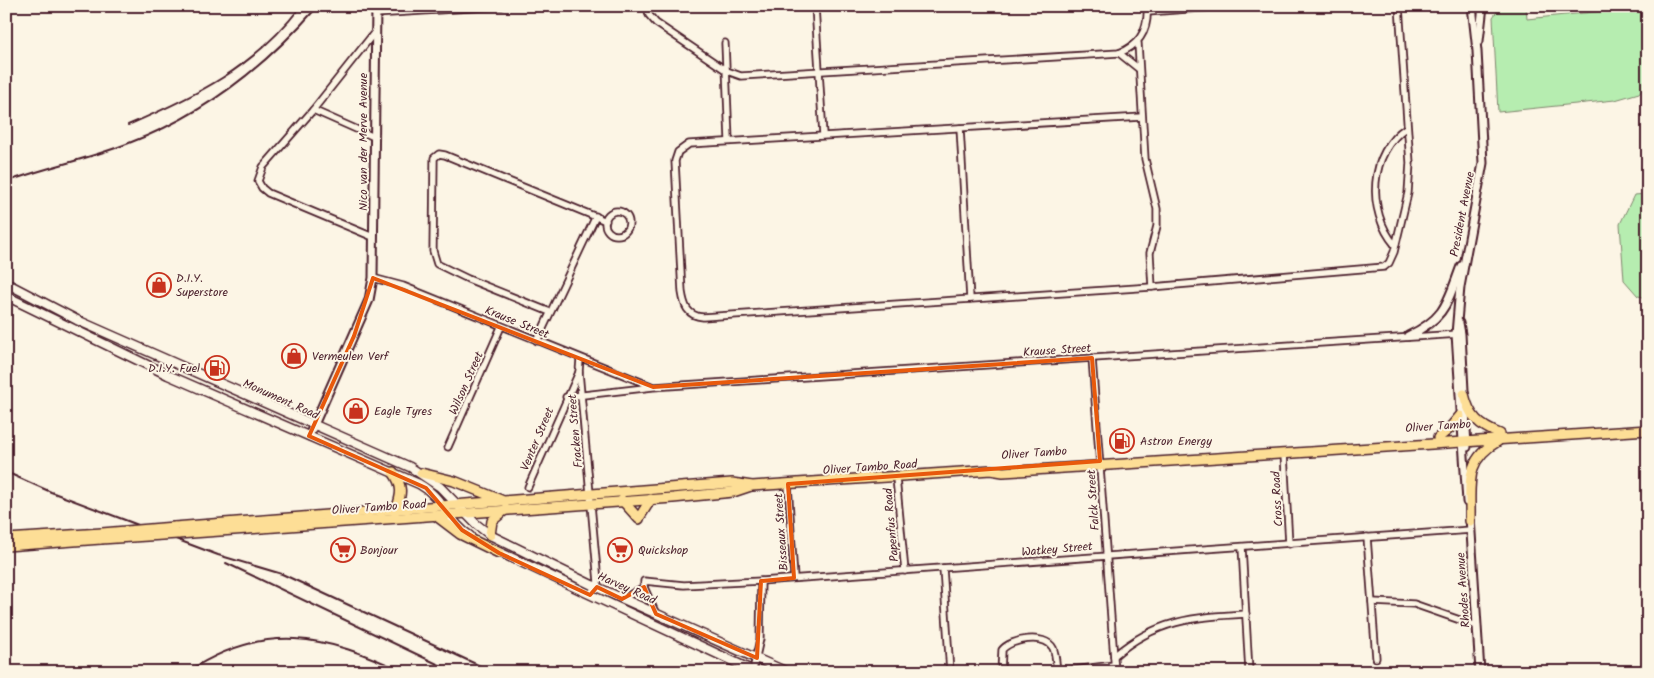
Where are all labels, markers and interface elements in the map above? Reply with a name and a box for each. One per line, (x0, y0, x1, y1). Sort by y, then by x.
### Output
street label: Nico van der Merve Avenue (354, 72, 373, 211)
street label: President Avenue (1445, 169, 1480, 258)
place label: D.I.Y. Superstore (176, 269, 228, 302)
shop icon: D.I.Y. Superstore (146, 272, 172, 298)
street label: Krause Street (482, 301, 552, 344)
street label: Krause Street (1022, 339, 1092, 362)
shop icon: Vermeulen Verf (281, 343, 307, 369)
place label: Vermeulen Verf (312, 347, 390, 366)
street label: Wilson Street (444, 348, 489, 418)
fuel station icon: D.I.Y. Fuel (204, 355, 230, 381)
place label: D.I.Y. Fuel (148, 359, 200, 378)
street label: Monument Road (240, 374, 323, 425)
street label: Fracken Street (563, 393, 588, 469)
shop icon: Eagle Tyres (343, 398, 369, 424)
place label: Eagle Tyres (374, 402, 432, 421)
street label: Venter Street (516, 404, 560, 474)
street label: Oliver Tambo (1405, 415, 1471, 438)
fuel station icon: Astron Energy (1109, 428, 1135, 454)
place label: Astron Energy (1140, 432, 1212, 451)
street label: Oliver Tambo (1001, 442, 1067, 465)
street label: Oliver Tambo Road (822, 455, 919, 480)
street label: Falck Street (1082, 468, 1105, 531)
street label: Cross Road (1267, 470, 1288, 527)
street label: Papenfus Road (879, 486, 904, 563)
street label: Bisseaux Street (769, 492, 794, 571)
street label: Oliver Tambo Road (331, 495, 428, 520)
supermarket icon: Bonjour (330, 537, 356, 563)
supermarket icon: Quickshop (607, 537, 633, 563)
street label: Watkey Street (1021, 537, 1094, 562)
place label: Bonjour (360, 541, 399, 560)
place label: Quickshop (638, 541, 688, 560)
street label: Rhodes Avenue (1451, 551, 1476, 628)
street label: Harvey Road (594, 567, 660, 610)

